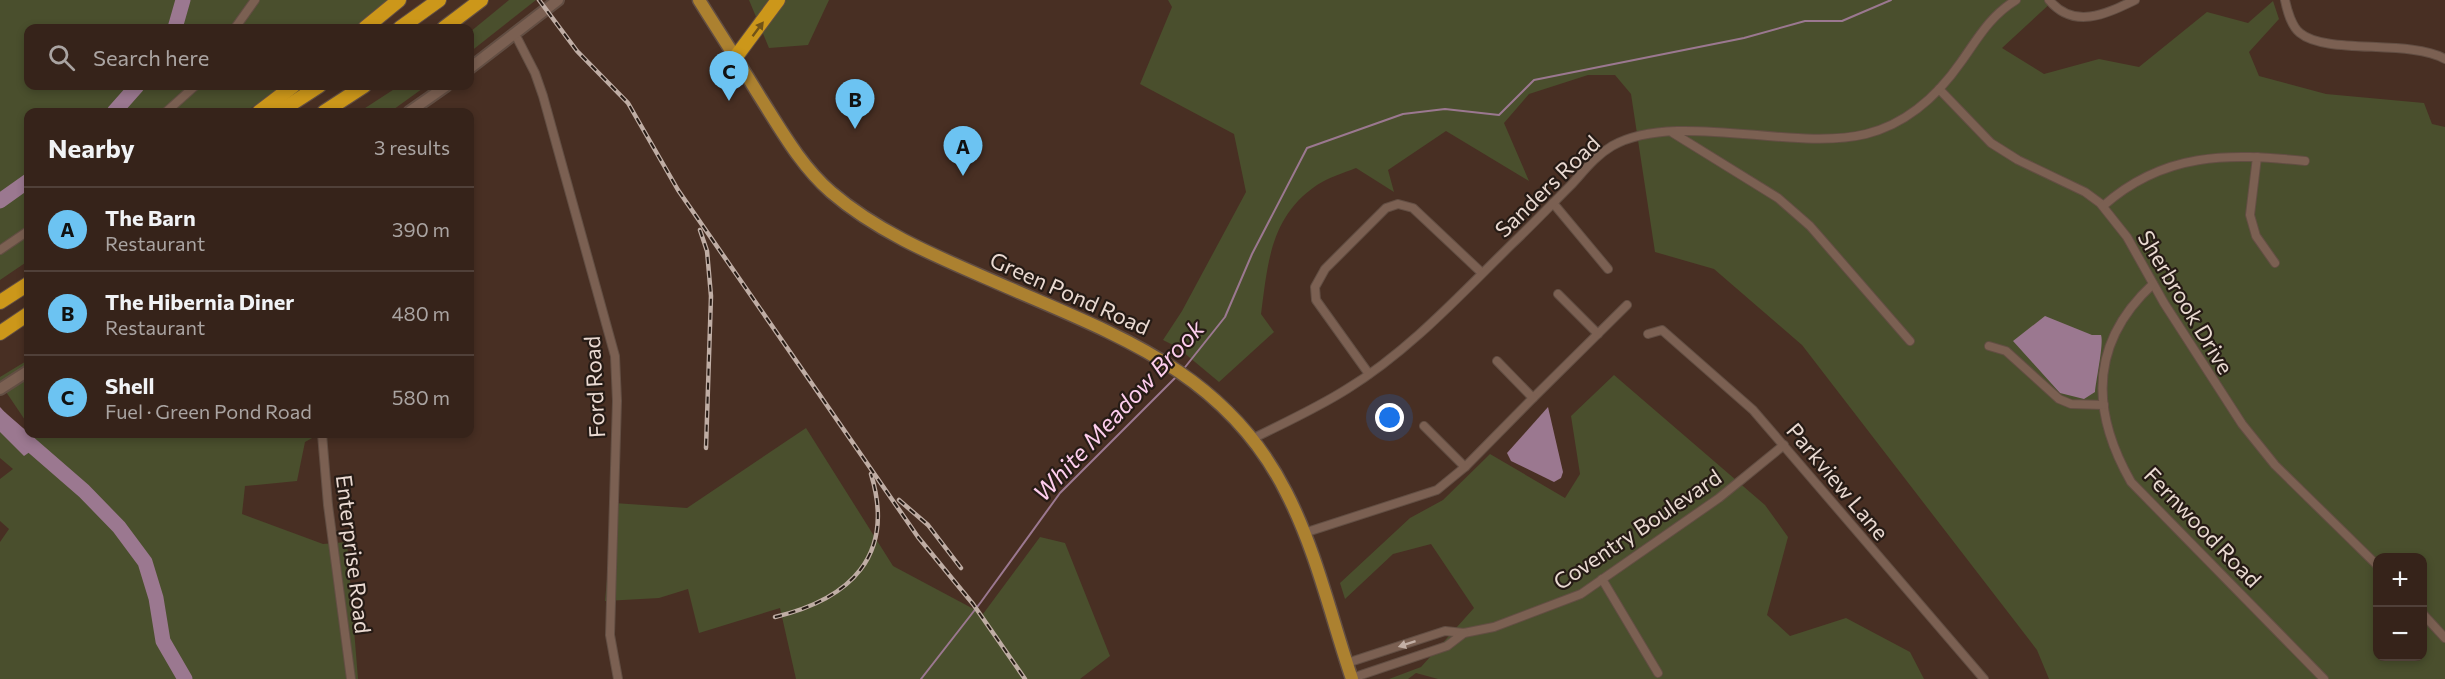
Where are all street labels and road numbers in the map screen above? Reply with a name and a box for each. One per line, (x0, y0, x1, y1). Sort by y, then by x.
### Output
street label: Sanders Road (1489, 129, 1605, 243)
street label: Sherbrook Drive (2132, 225, 2240, 379)
street label: Green Pond Road (986, 246, 1154, 340)
street label: Ford Road (578, 335, 610, 439)
street label: Parkview Lane (1781, 417, 1895, 545)
street label: Fernwood Road (2139, 461, 2267, 593)
street label: Coventry Boulevard (1548, 463, 1726, 595)
street label: Enterprise Road (331, 473, 377, 635)

